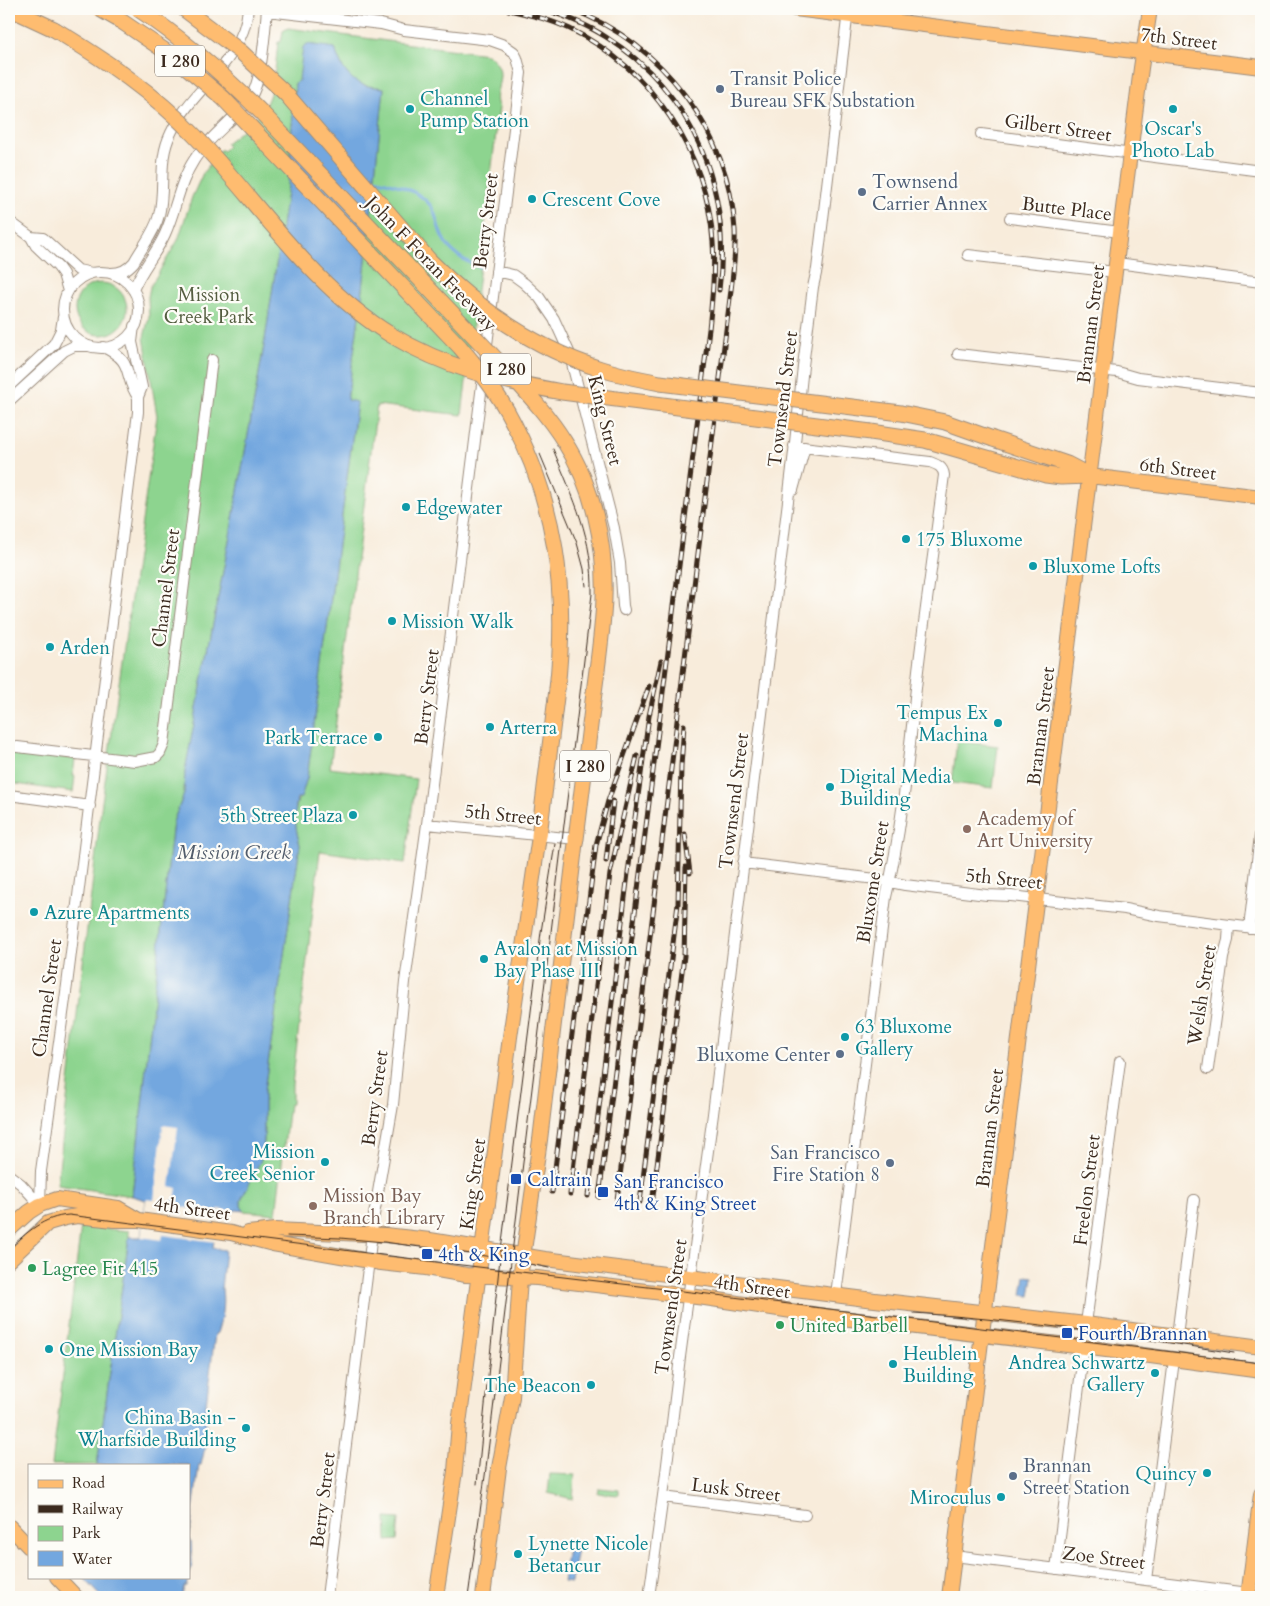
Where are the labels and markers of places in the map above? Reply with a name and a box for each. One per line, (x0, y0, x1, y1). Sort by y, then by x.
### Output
place label: Transit Police Bureau SFK Substation (730, 66, 916, 114)
marker: Transit Police Bureau SFK Substation (714, 83, 726, 95)
place label: Channel Pump Station (420, 86, 529, 134)
marker: Channel Pump Station (404, 103, 416, 115)
marker: Oscar's Photo Lab (1167, 103, 1179, 115)
place label: Oscar's Photo Lab (1131, 116, 1215, 164)
place label: Townsend Carrier Annex (872, 169, 988, 217)
marker: Townsend Carrier Annex (856, 186, 868, 198)
place label: Crescent Cove (542, 187, 661, 213)
marker: Crescent Cove (526, 193, 538, 205)
place label: Edgewater (416, 495, 502, 521)
marker: Edgewater (400, 501, 412, 513)
place label: 175 Bluxome (916, 527, 1023, 553)
marker: 175 Bluxome (900, 533, 912, 545)
place label: Bluxome Lofts (1043, 554, 1161, 580)
marker: Bluxome Lofts (1027, 560, 1039, 572)
place label: Mission Walk (402, 609, 514, 635)
marker: Mission Walk (386, 615, 398, 627)
place label: Arden (60, 635, 110, 661)
marker: Arden (44, 641, 56, 653)
place label: Tempus Ex Machina (896, 700, 989, 748)
place label: Arterra (500, 715, 557, 741)
marker: Tempus Ex Machina (992, 717, 1004, 729)
marker: Arterra (484, 721, 496, 733)
place label: Park Terrace (264, 725, 368, 751)
marker: Park Terrace (372, 731, 384, 743)
place label: Digital Media Building (840, 764, 951, 812)
marker: Digital Media Building (824, 781, 836, 793)
place label: 5th Street Plaza (220, 803, 343, 829)
place label: Academy of Art University (977, 806, 1093, 854)
marker: 5th Street Plaza (347, 809, 359, 821)
marker: Academy of Art University (961, 823, 973, 835)
place label: Azure Apartments (44, 900, 190, 926)
marker: Azure Apartments (28, 906, 40, 918)
place label: Avalon at Mission Bay Phase III (494, 936, 638, 984)
marker: Avalon at Mission Bay Phase III (478, 953, 490, 965)
place label: 63 Bluxome Gallery (855, 1014, 952, 1062)
marker: 63 Bluxome Gallery (839, 1031, 851, 1043)
place label: Bluxome Center (697, 1042, 830, 1068)
marker: Bluxome Center (834, 1048, 846, 1060)
place label: Mission Creek Senior (210, 1139, 315, 1187)
place label: San Francisco Fire Station 8 (770, 1140, 880, 1188)
marker: Mission Creek Senior (319, 1156, 331, 1168)
marker: San Francisco Fire Station 8 (884, 1157, 896, 1169)
place label: Caltrain (527, 1167, 592, 1193)
place label: San Francisco 4th & King Street (614, 1169, 756, 1217)
marker: Caltrain (509, 1172, 523, 1186)
place label: Mission Bay Branch Library (323, 1183, 445, 1231)
marker: San Francisco 4th & King Street (596, 1185, 610, 1199)
marker: Mission Bay Branch Library (307, 1200, 319, 1212)
place label: 4th & King (438, 1242, 530, 1268)
marker: 4th & King (420, 1247, 434, 1261)
place label: Lagree Fit 415 (42, 1256, 158, 1282)
marker: Lagree Fit 415 (26, 1262, 38, 1274)
place label: United Barbell (790, 1313, 908, 1339)
marker: United Barbell (774, 1319, 786, 1331)
place label: Fourth/Brannan (1078, 1321, 1208, 1347)
marker: Fourth/Brannan (1060, 1326, 1074, 1340)
place label: One Mission Bay (59, 1337, 199, 1363)
place label: Heublein Building (903, 1341, 978, 1389)
marker: One Mission Bay (43, 1343, 55, 1355)
place label: Andrea Schwartz Gallery (1008, 1350, 1146, 1398)
marker: Heublein Building (887, 1358, 899, 1370)
marker: Andrea Schwartz Gallery (1149, 1367, 1161, 1379)
place label: The Beacon (483, 1373, 581, 1399)
marker: The Beacon (585, 1379, 597, 1391)
place label: China Basin - Wharfside Building (77, 1405, 236, 1453)
marker: China Basin - Wharfside Building (240, 1422, 252, 1434)
place label: Brannan Street Station (1023, 1453, 1130, 1501)
place label: Quincy (1135, 1461, 1197, 1487)
marker: Quincy (1201, 1467, 1213, 1479)
marker: Brannan Street Station (1007, 1470, 1019, 1482)
place label: Miroculus (910, 1485, 991, 1511)
marker: Miroculus (995, 1491, 1007, 1503)
place label: Lynette Nicole Betancur (528, 1531, 649, 1579)
marker: Lynette Nicole Betancur (512, 1548, 524, 1560)

